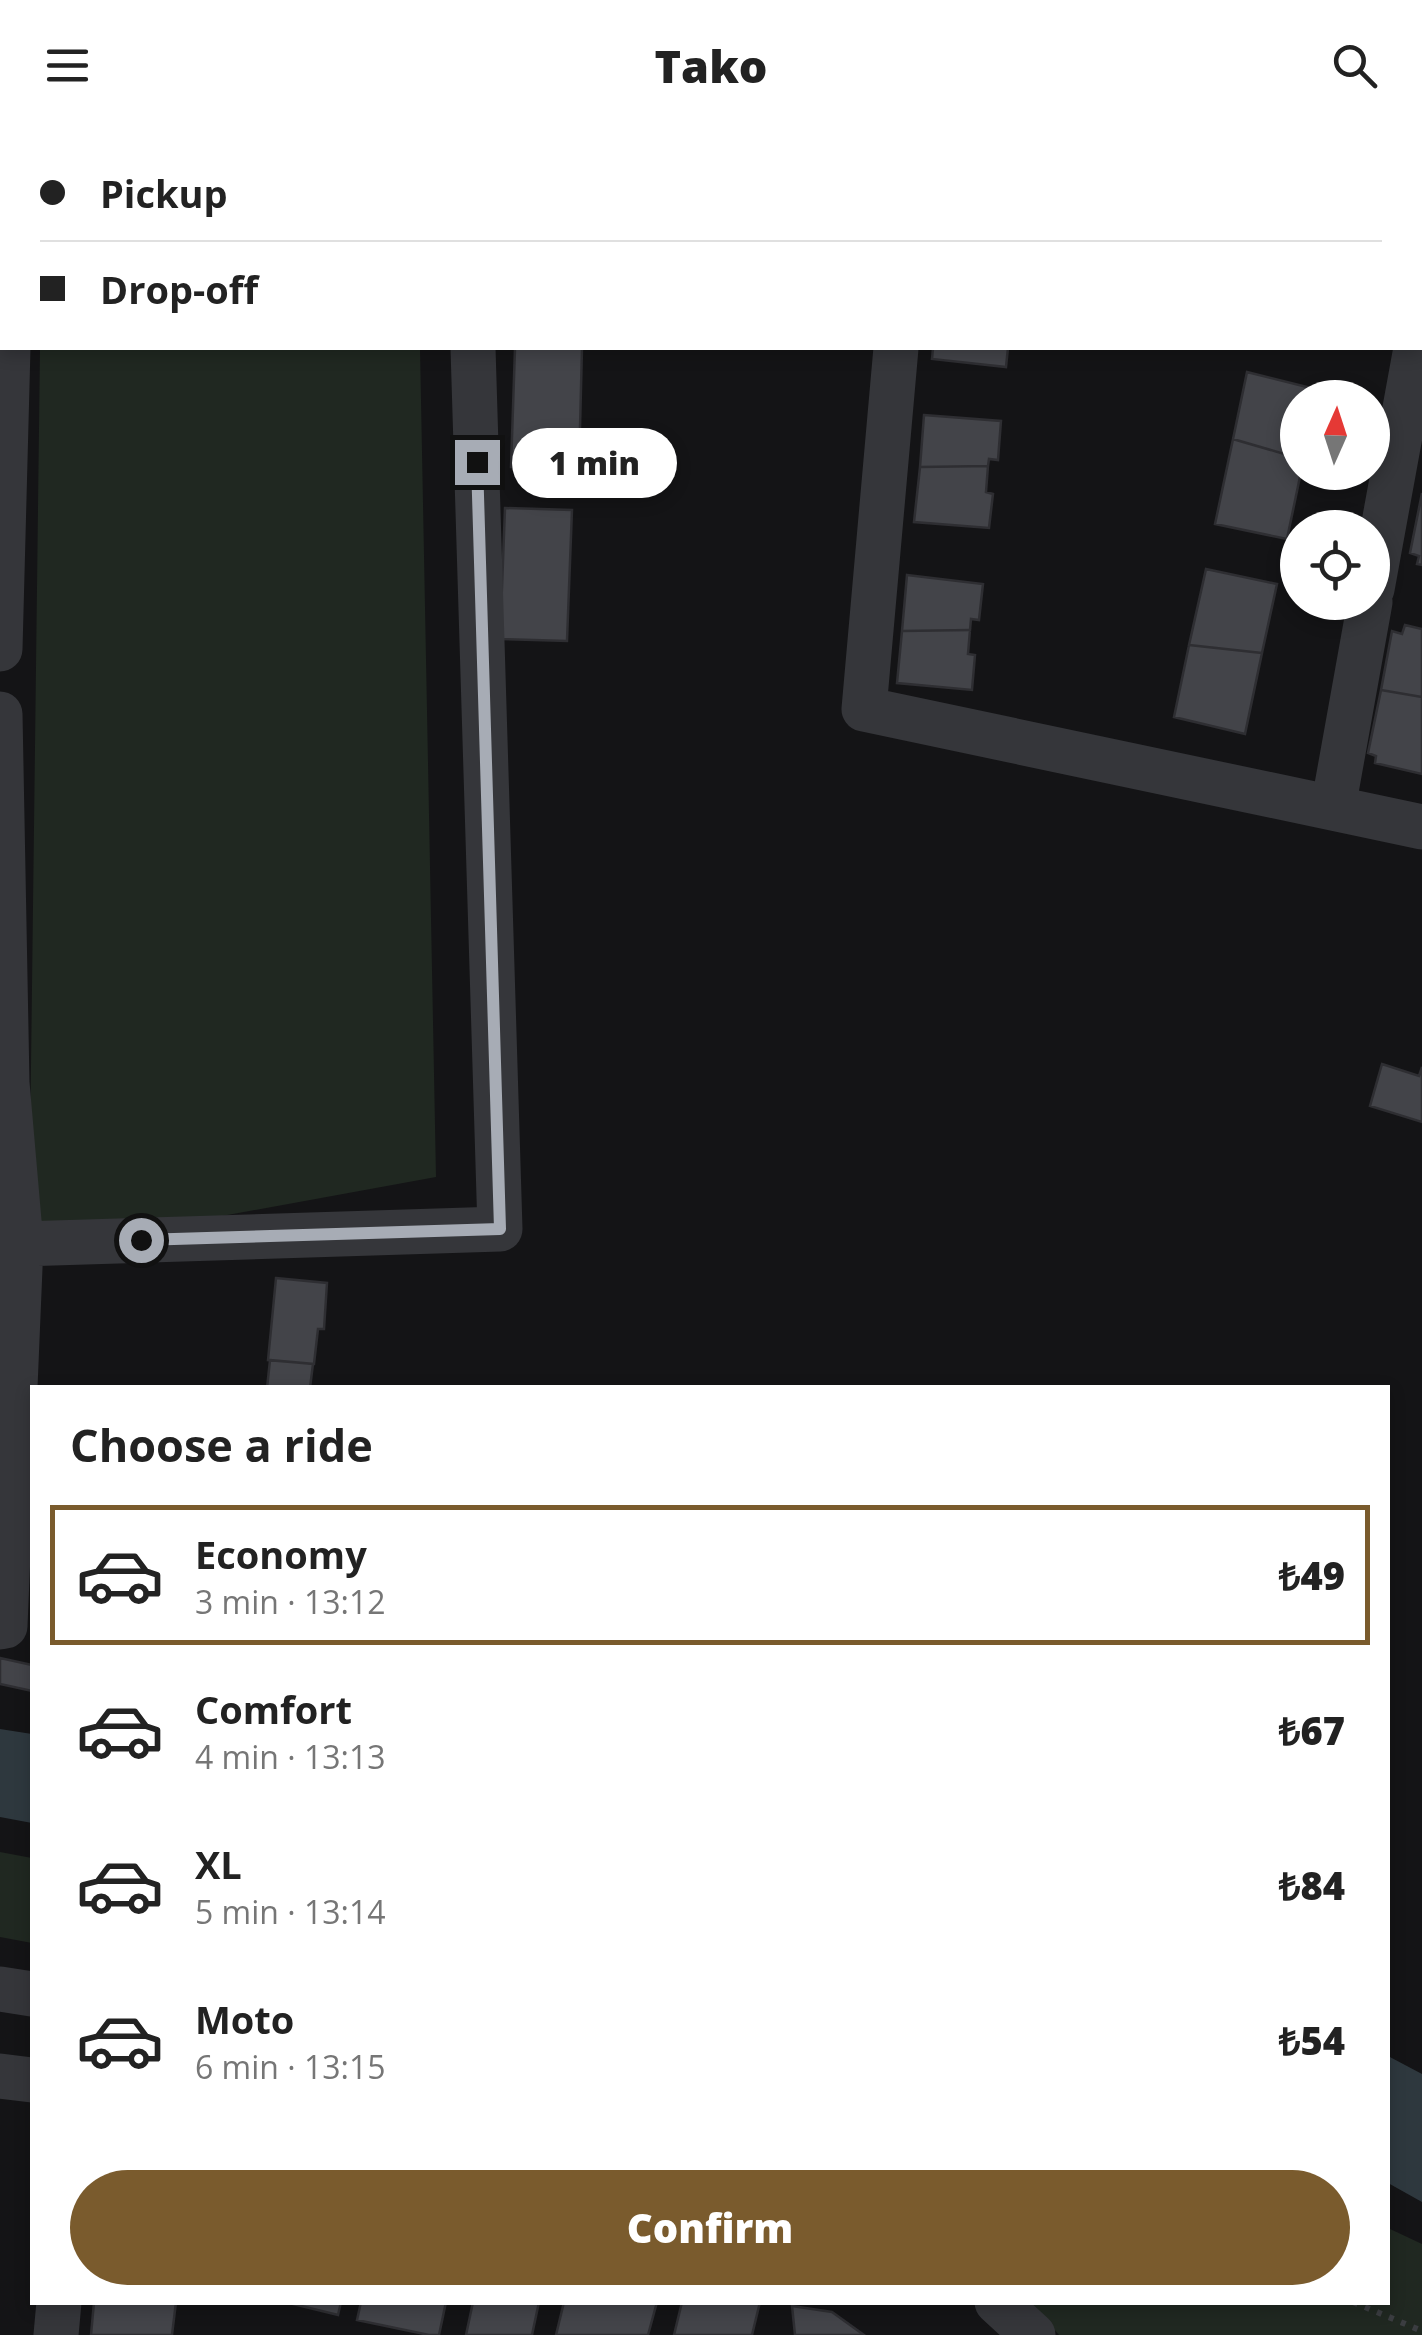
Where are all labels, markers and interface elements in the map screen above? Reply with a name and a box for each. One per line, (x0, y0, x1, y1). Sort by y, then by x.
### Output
text: Tako (655, 35, 767, 96)
icon: menu (40, 38, 95, 93)
icon: search (1327, 38, 1382, 93)
text: Pickup (100, 167, 228, 219)
text: Drop-off (100, 263, 258, 315)
north arrow (1280, 380, 1390, 490)
map controls (1280, 380, 1390, 620)
callout: 1 min (512, 427, 677, 497)
route end (455, 440, 500, 485)
text: 1 min (549, 441, 640, 484)
button: locate (1280, 510, 1390, 620)
route start (119, 1218, 164, 1263)
text: Choose a ride (70, 1414, 373, 1475)
text: Economy (195, 1528, 367, 1580)
icon: car (75, 1530, 165, 1620)
text: ₺49 (1279, 1549, 1345, 1601)
text: 3 min · 13:12 (195, 1580, 386, 1623)
text: Comfort (195, 1683, 352, 1735)
icon: car (75, 1685, 165, 1775)
text: ₺67 (1279, 1704, 1345, 1756)
text: 4 min · 13:13 (195, 1735, 386, 1778)
text: XL (195, 1838, 242, 1890)
icon: car (75, 1840, 165, 1930)
text: ₺84 (1279, 1859, 1345, 1911)
text: 5 min · 13:14 (195, 1890, 386, 1933)
text: Moto (195, 1993, 294, 2045)
icon: car (75, 1995, 165, 2085)
text: ₺54 (1279, 2014, 1345, 2066)
text: 6 min · 13:15 (195, 2045, 386, 2088)
button: Confirm (70, 2170, 1350, 2285)

